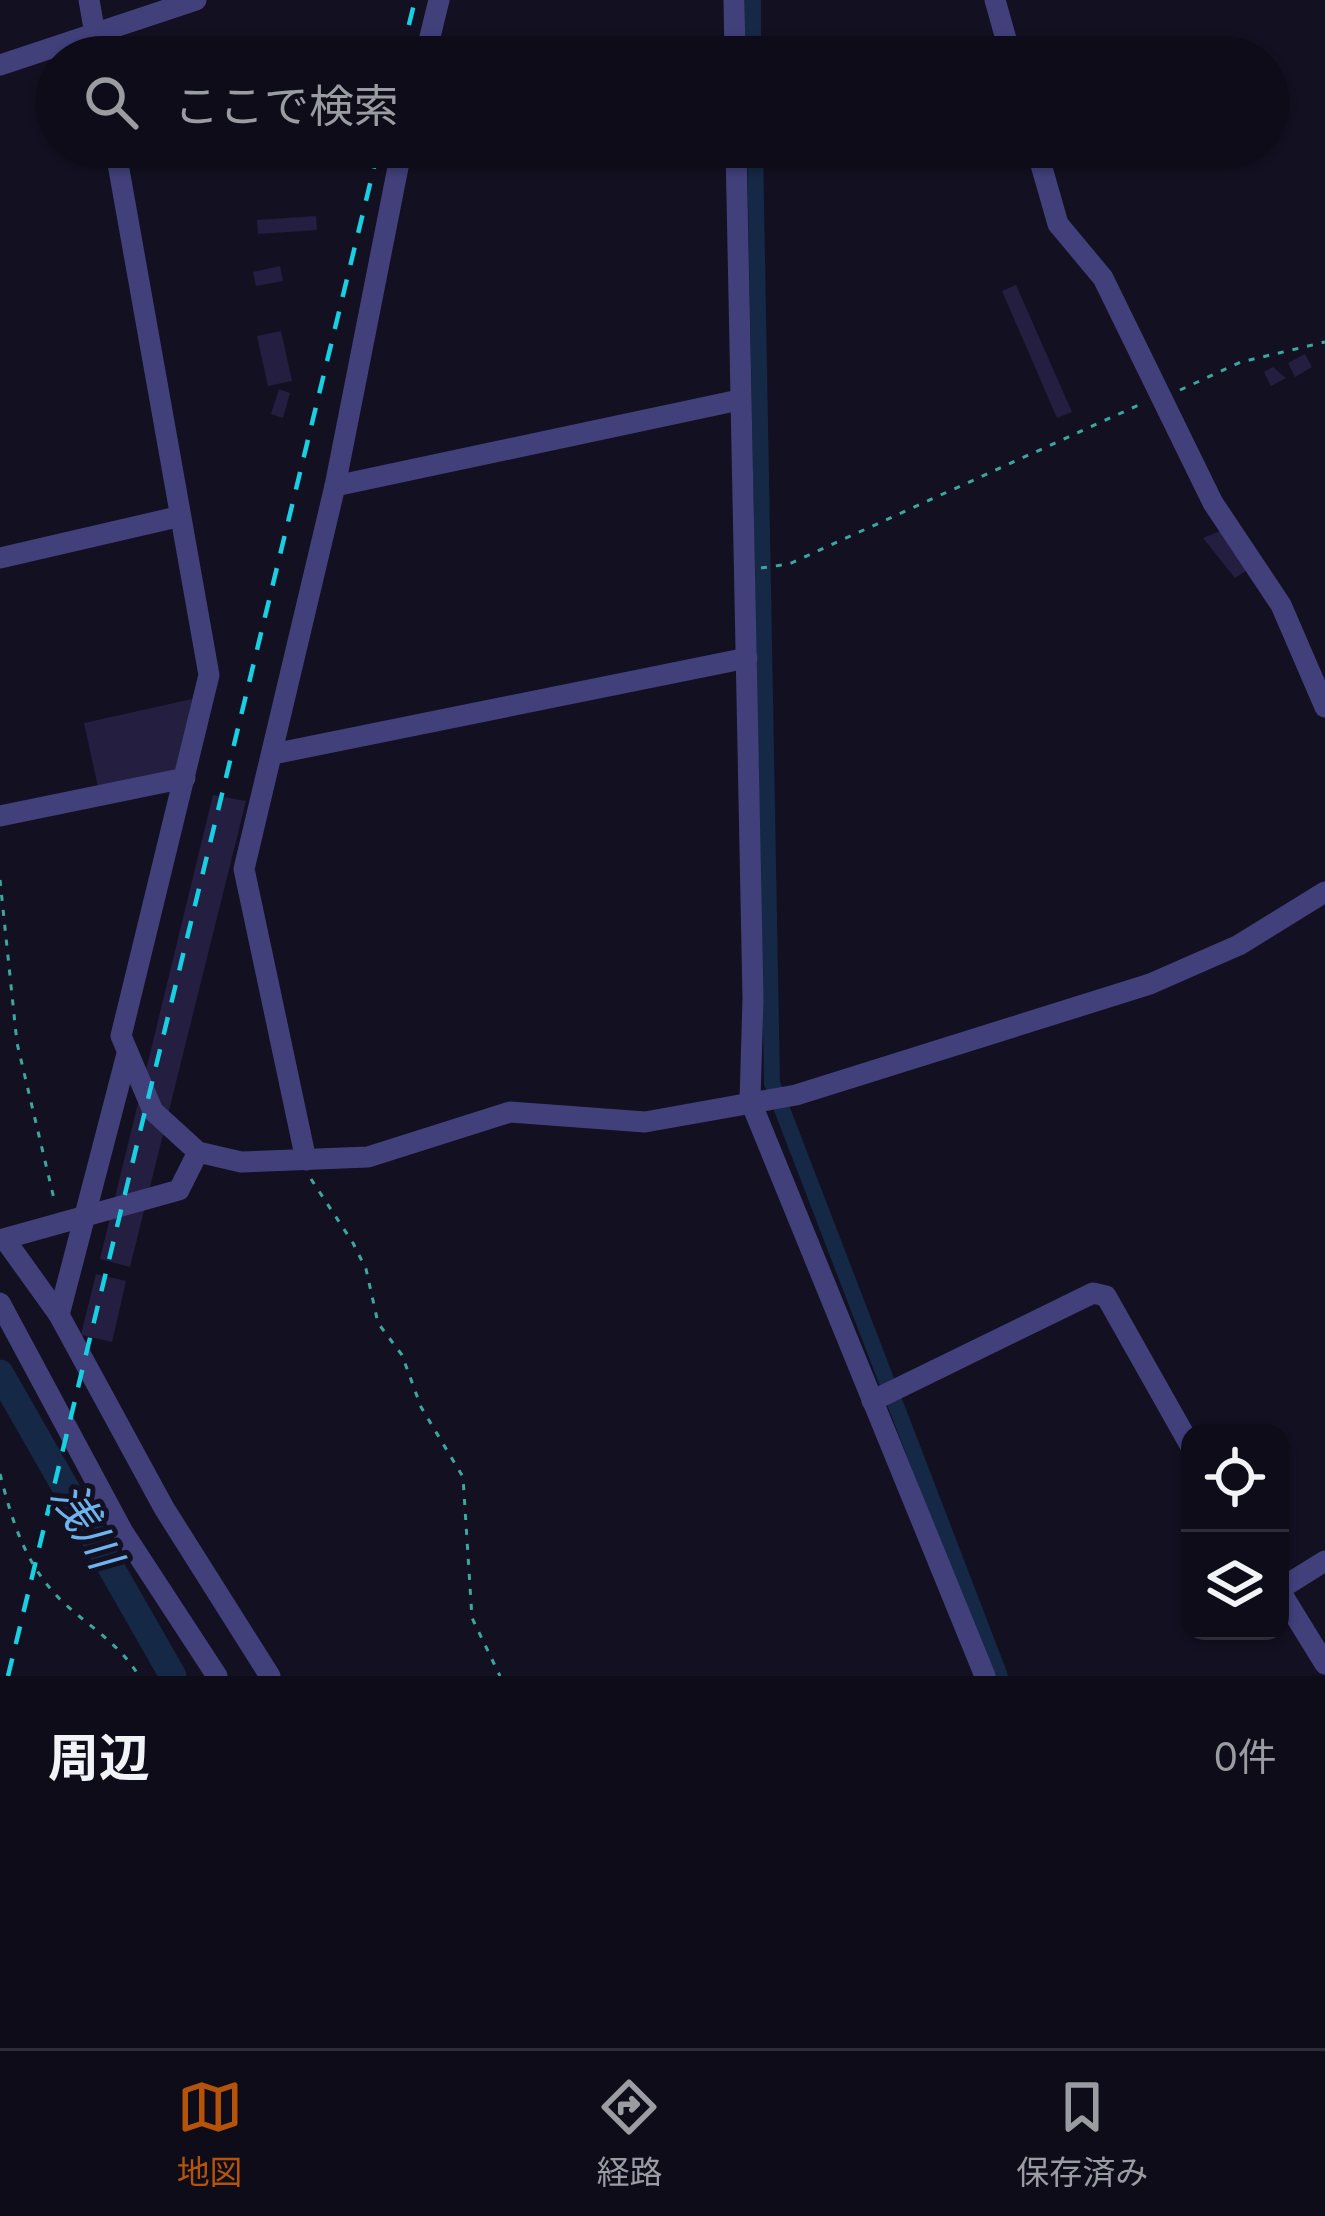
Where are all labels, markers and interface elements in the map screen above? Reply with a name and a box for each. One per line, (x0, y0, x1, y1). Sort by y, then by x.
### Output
search box (36, 36, 1289, 168)
icon: search (78, 69, 144, 135)
text: ここで検索 (174, 78, 399, 133)
map controls (1181, 1424, 1289, 1640)
button: locate (1181, 1424, 1289, 1532)
water label: 浅川 (41, 1472, 135, 1581)
button: layers (1181, 1532, 1289, 1640)
text: 周辺 (48, 1727, 150, 1788)
text: 0件 (1213, 1733, 1277, 1780)
tab: 地図 (177, 2074, 243, 2194)
tab: 経路 (596, 2074, 662, 2194)
tab: 保存済み (1016, 2074, 1148, 2194)

